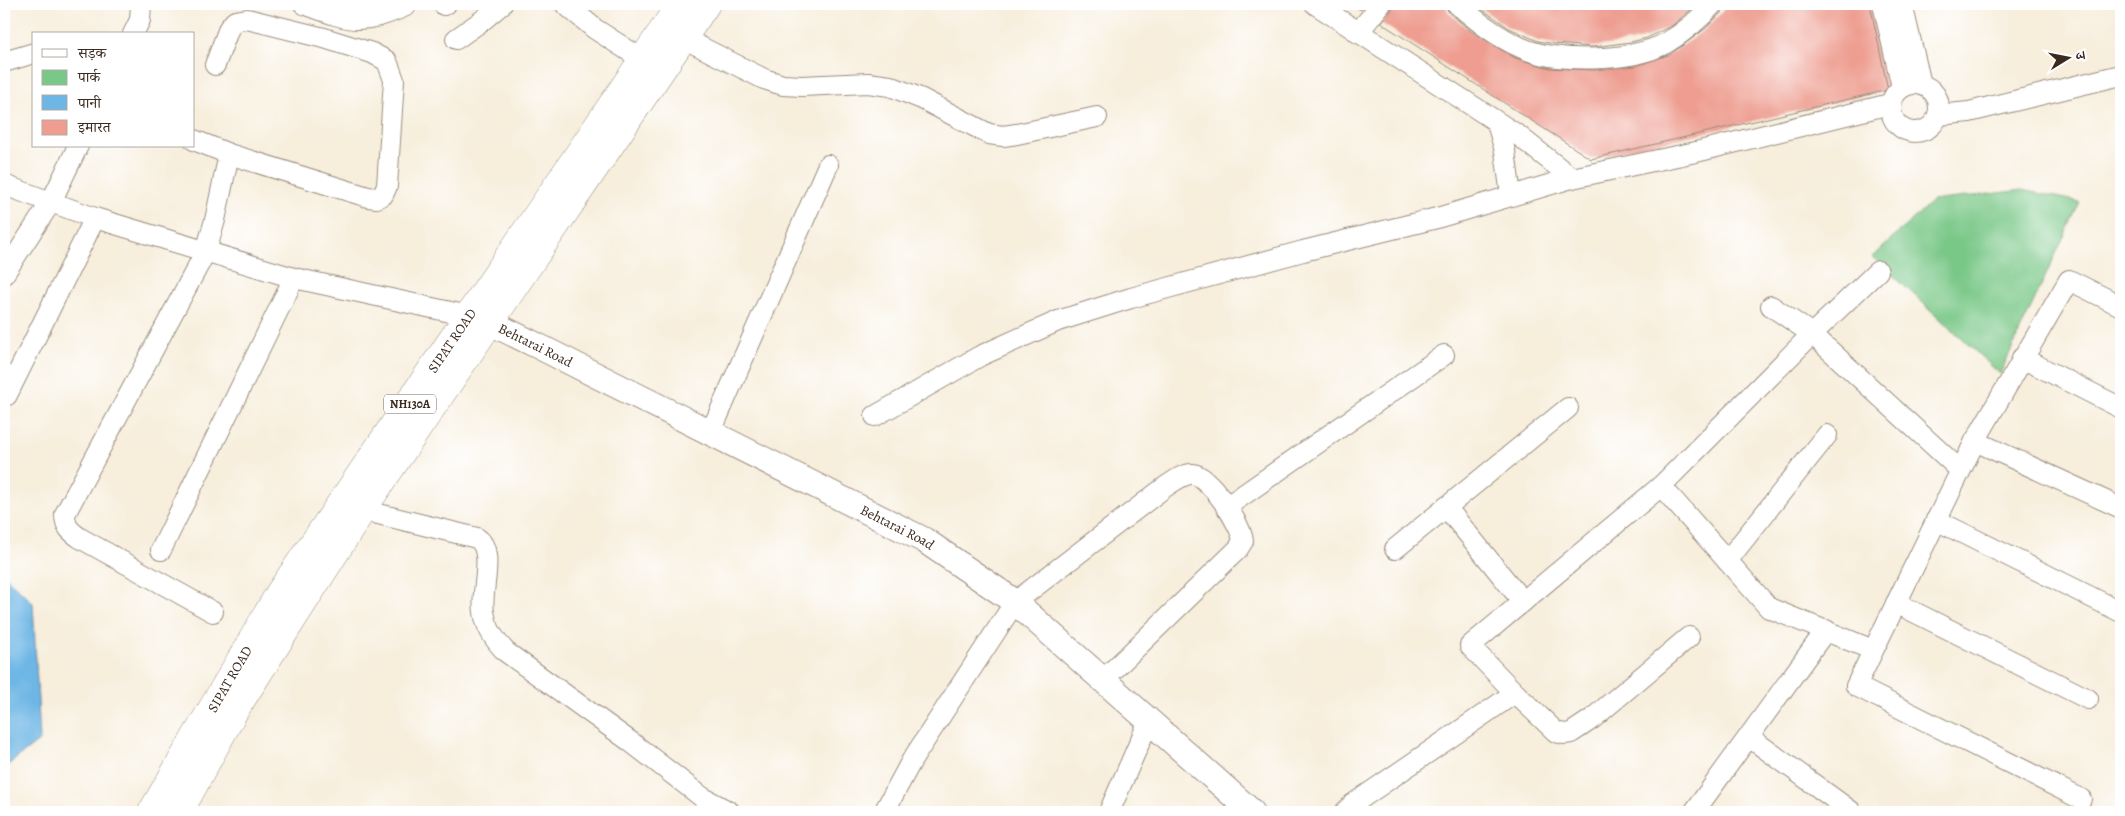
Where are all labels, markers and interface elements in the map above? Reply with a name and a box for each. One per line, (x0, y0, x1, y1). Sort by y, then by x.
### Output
legend (32, 32, 195, 148)
north arrow (2042, 32, 2092, 82)
text: सड़क (77, 43, 107, 63)
text: उ (2070, 50, 2090, 62)
text: पार्क (77, 67, 101, 87)
text: पानी (77, 93, 102, 113)
text: इमारत (77, 117, 112, 137)
street label: SIPAT ROAD (423, 305, 481, 377)
street label: Behtarai Road (495, 319, 576, 372)
road number: NH130A (384, 394, 436, 414)
street label: Behtarai Road (857, 501, 938, 555)
street label: SIPAT ROAD (203, 642, 257, 716)

